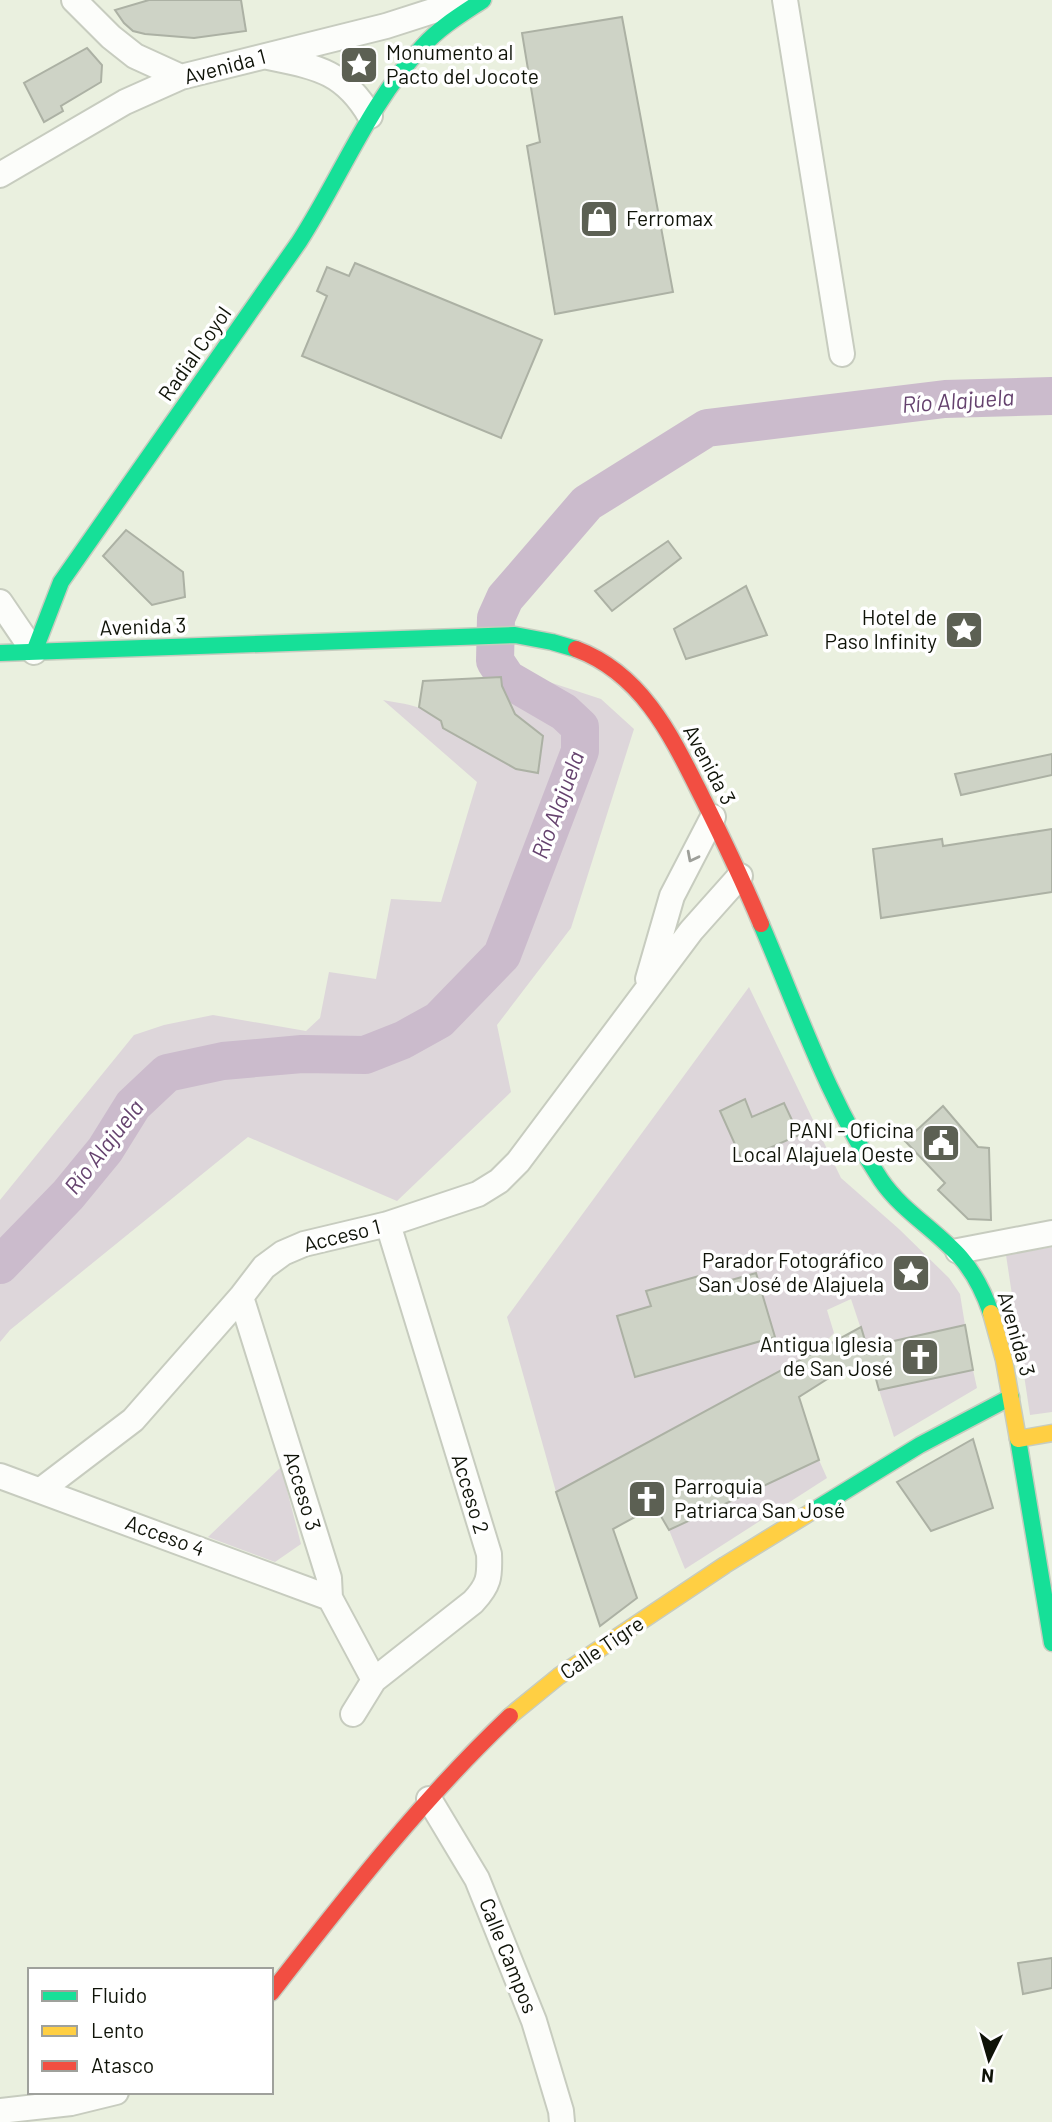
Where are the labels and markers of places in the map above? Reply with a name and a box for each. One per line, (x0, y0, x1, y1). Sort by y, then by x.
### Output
place label: Monumento al Pacto del Jocote (386, 39, 539, 88)
place icon: Monumento al Pacto del Jocote (338, 44, 380, 86)
shop icon: Ferromax (578, 198, 620, 240)
place label: Ferromax (626, 205, 713, 230)
place label: Hotel de Paso Infinity (825, 604, 937, 653)
place icon: Hotel de Paso Infinity (943, 609, 985, 651)
place label: PANI - Oficina Local Alajuela Oeste (732, 1117, 914, 1166)
public building icon: PANI - Oficina Local Alajuela Oeste (920, 1122, 962, 1164)
place label: Parador Fotográfico San José de Alajuela (698, 1247, 884, 1296)
place icon: Parador Fotográfico San José de Alajuela (890, 1252, 932, 1294)
place label: Antigua Iglesia de San José (760, 1331, 893, 1380)
church icon: Antigua Iglesia de San José (899, 1336, 941, 1378)
place label: Parroquia Patriarca San José (674, 1473, 845, 1522)
church icon: Parroquia Patriarca San José (626, 1478, 668, 1520)

